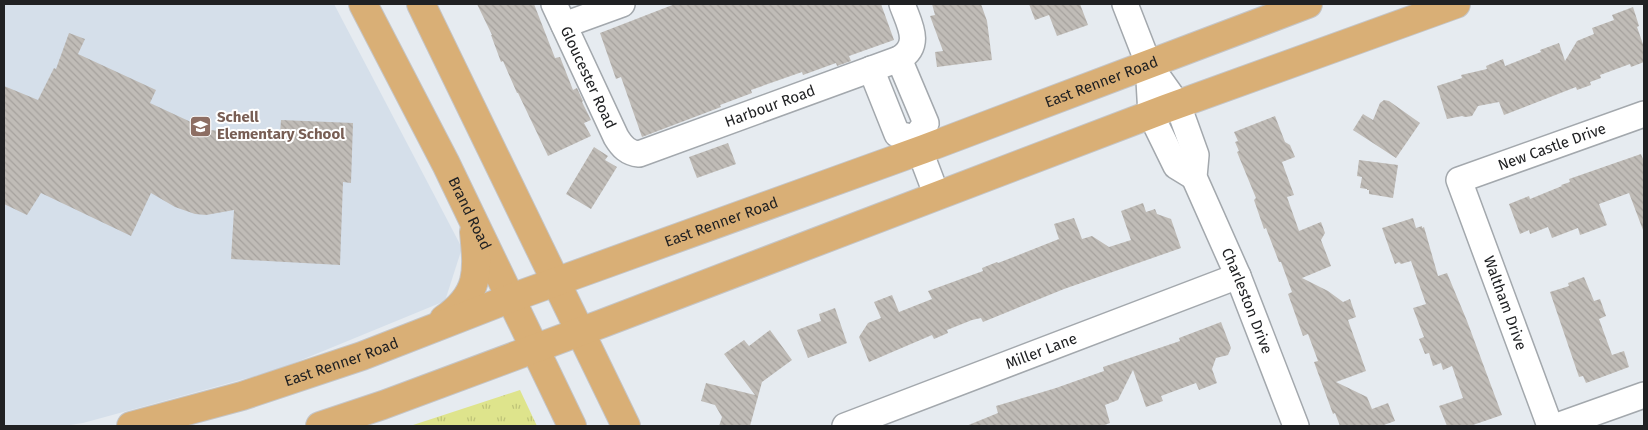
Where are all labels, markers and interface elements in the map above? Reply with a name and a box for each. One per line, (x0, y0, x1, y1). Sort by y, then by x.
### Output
street label: Gloucester Road (557, 23, 620, 132)
street label: East Renner Road (1042, 52, 1160, 112)
street label: Harbour Road (722, 81, 818, 131)
place label: Schell Elementary School (217, 108, 345, 143)
school or university icon: Schell Elementary School (189, 114, 213, 138)
street label: New Castle Drive (1496, 119, 1608, 174)
street label: Brand Road (445, 174, 495, 253)
street label: East Renner Road (662, 193, 781, 251)
street label: Charleston Drive (1218, 245, 1276, 356)
street label: Waltham Drive (1480, 254, 1530, 352)
street label: Miller Lane (1003, 329, 1079, 373)
street label: East Renner Road (282, 334, 401, 390)

